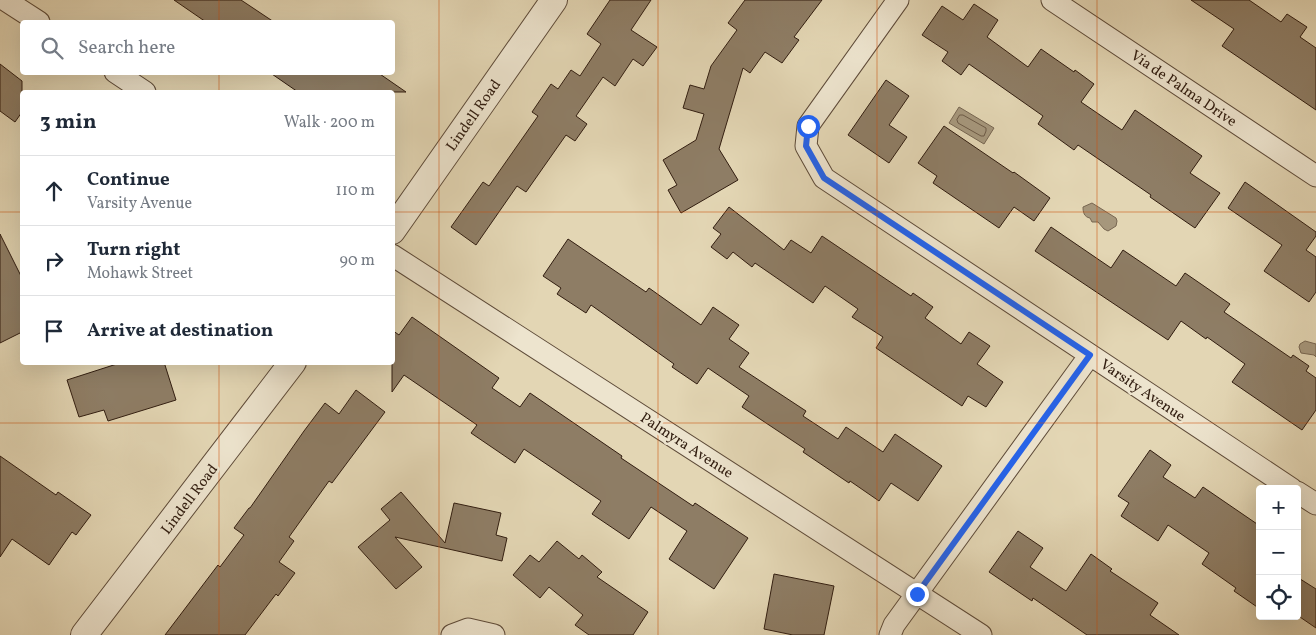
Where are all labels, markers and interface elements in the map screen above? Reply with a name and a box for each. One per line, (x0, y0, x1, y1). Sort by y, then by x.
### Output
search box (20, 20, 395, 75)
icon: search (38, 34, 66, 62)
text: Search here (78, 35, 175, 61)
street label: Via de Palma Drive (1126, 46, 1240, 133)
street label: Lindell Road (442, 76, 507, 156)
text: 3 min (40, 108, 96, 137)
text: Walk · 200 m (284, 112, 375, 134)
route start (797, 115, 820, 138)
text: Continue (87, 167, 170, 193)
icon: ahead (40, 177, 68, 205)
text: 110 m (336, 180, 375, 202)
text: Varsity Avenue (87, 193, 192, 215)
text: Turn right (87, 237, 180, 263)
icon: right (40, 247, 68, 275)
text: 90 m (339, 250, 375, 272)
text: Mohawk Street (87, 263, 193, 285)
icon: arrive (40, 317, 68, 345)
text: Arrive at destination (87, 318, 273, 344)
street label: Varsity Avenue (1095, 355, 1189, 428)
street label: Palmyra Avenue (635, 408, 737, 484)
street label: Lindell Road (157, 460, 224, 539)
map controls (1256, 485, 1301, 620)
button: + (1256, 485, 1301, 530)
button: − (1256, 530, 1301, 575)
button: locate (1256, 575, 1301, 620)
route end (906, 583, 929, 606)

